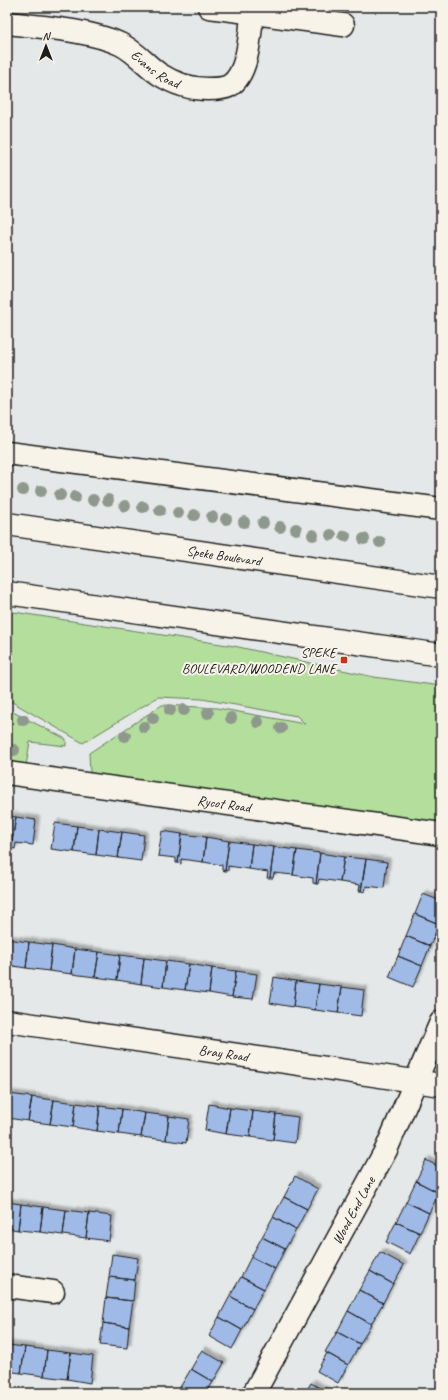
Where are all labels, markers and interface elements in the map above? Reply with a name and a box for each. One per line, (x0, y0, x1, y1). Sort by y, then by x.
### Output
north arrow (26, 26, 66, 66)
text: N (43, 29, 52, 43)
street label: Evans Road (128, 46, 184, 93)
street label: Speke Boulevard (185, 542, 264, 570)
place label: SPEKE BOULEVARD/WOODEND LANE (182, 644, 338, 677)
marker: SPEKE BOULEVARD/WOODEND LANE (339, 655, 349, 665)
street label: Rycot Road (196, 791, 254, 816)
street label: Bray Road (198, 1041, 252, 1065)
street label: Wood End Lane (328, 1172, 379, 1247)

